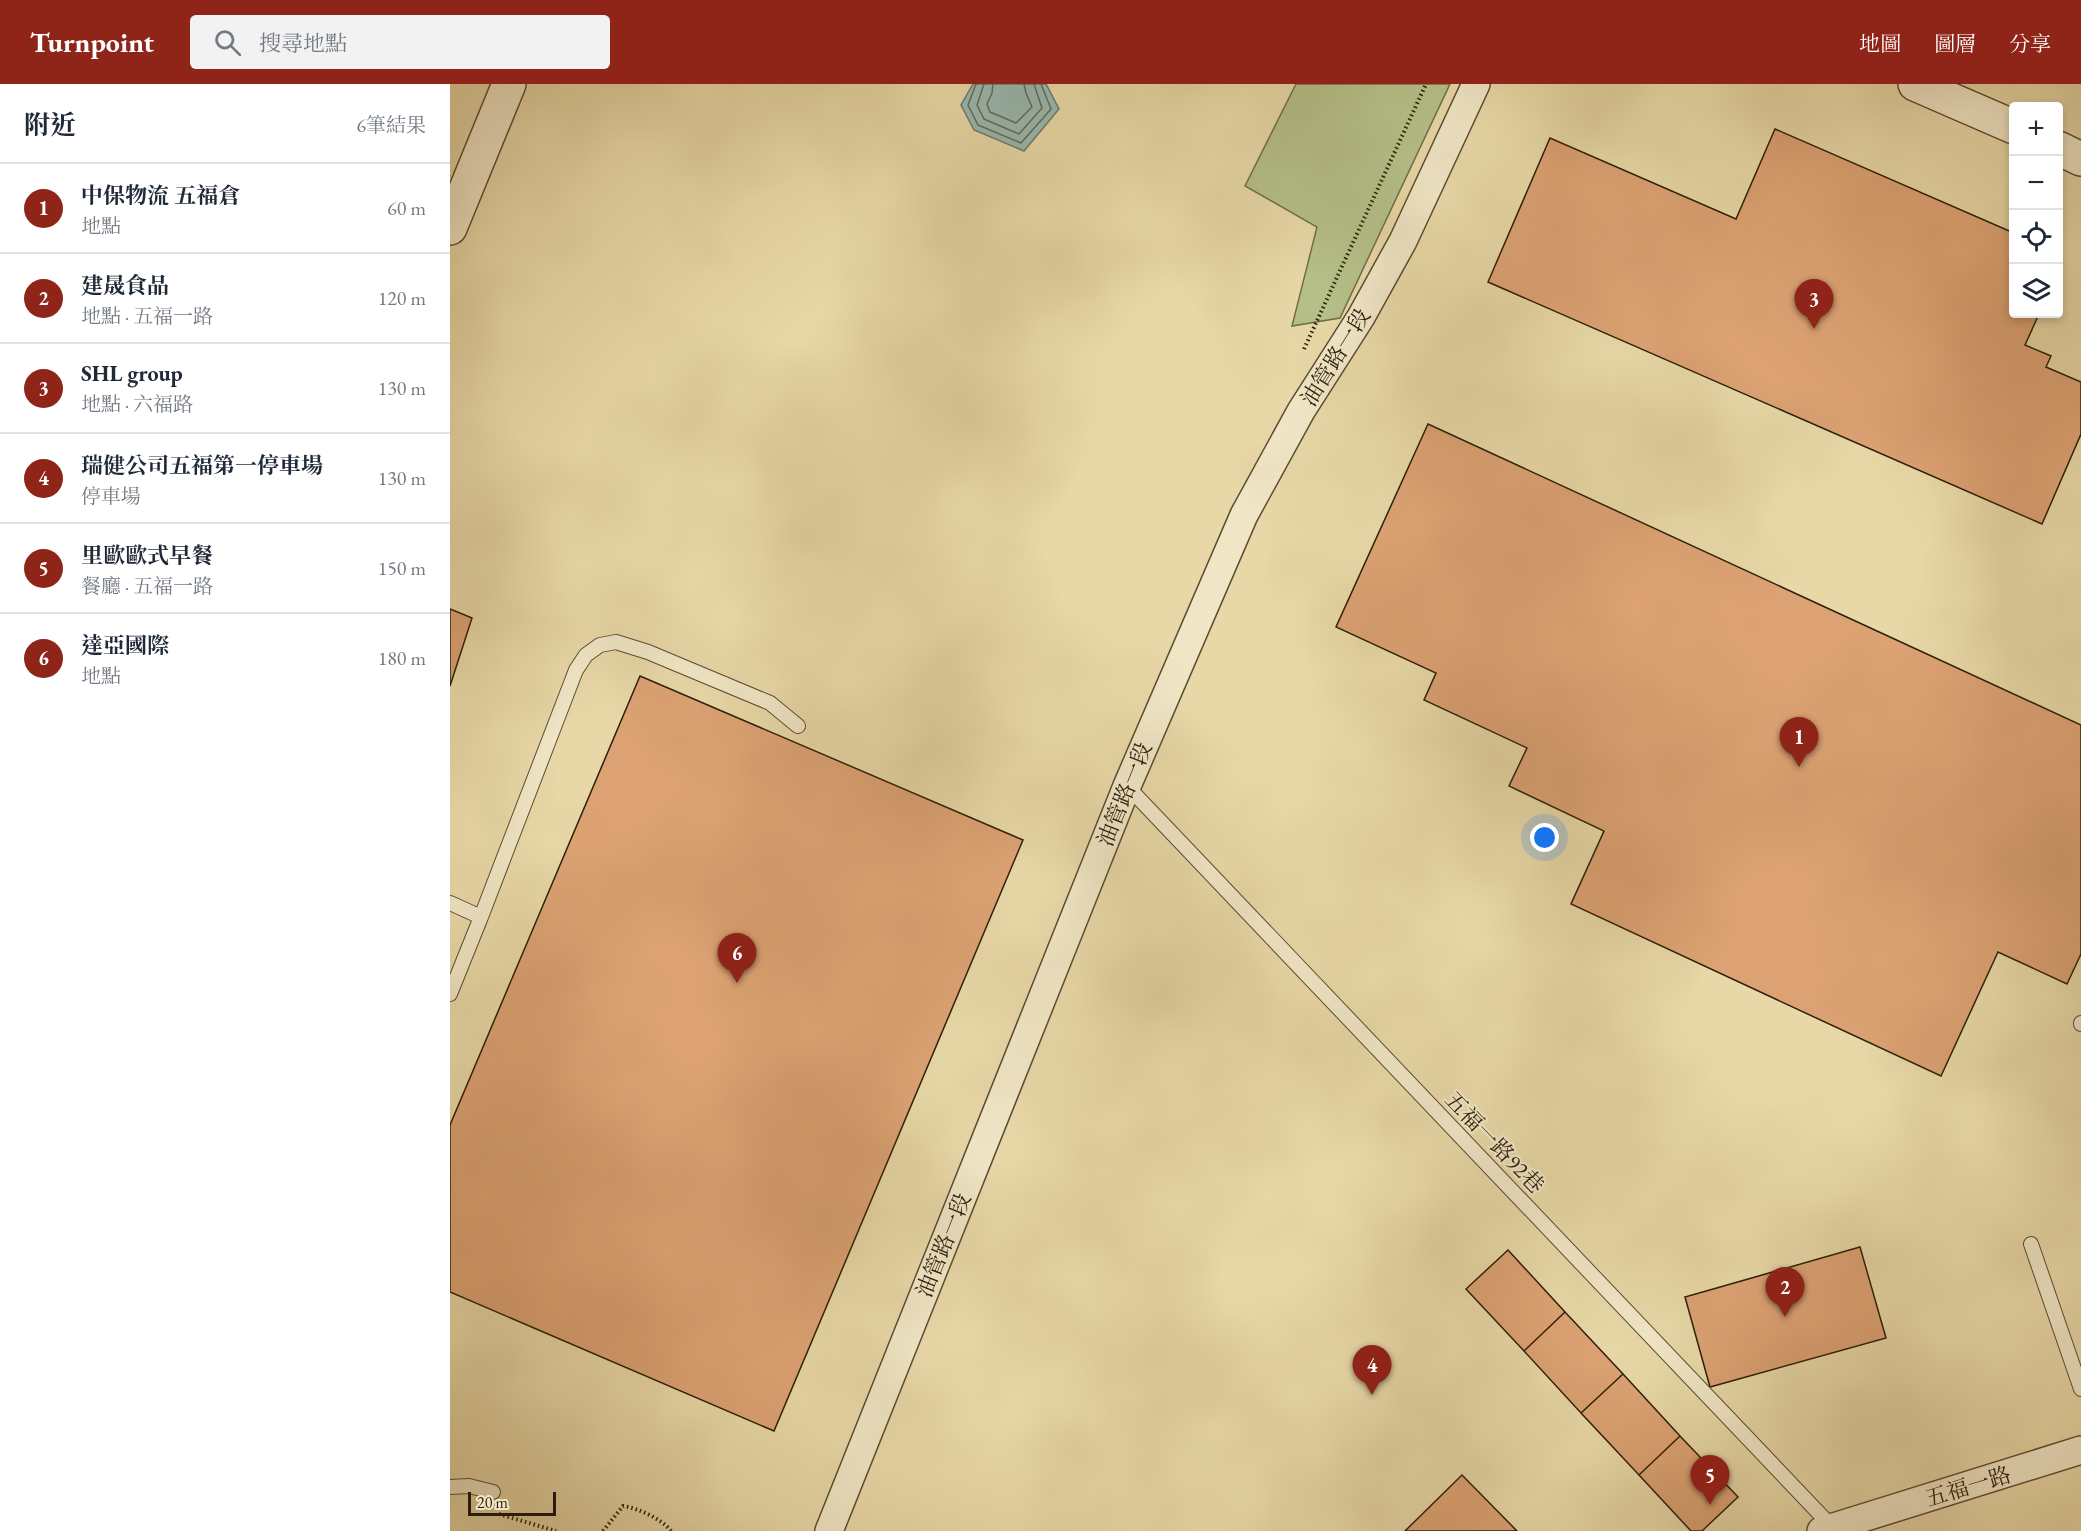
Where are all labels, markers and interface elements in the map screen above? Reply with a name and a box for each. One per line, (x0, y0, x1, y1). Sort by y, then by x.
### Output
search box (190, 15, 610, 69)
text: Turnpoint (30, 24, 154, 60)
icon: search (211, 26, 244, 59)
text: 搜尋地點 (259, 29, 347, 58)
text: 地圖 (1859, 30, 1901, 57)
text: 圖層 (1934, 30, 1976, 57)
text: 分享 (2009, 30, 2051, 57)
map controls (2009, 102, 2063, 318)
button: + (2009, 102, 2063, 156)
text: 附近 (24, 108, 76, 142)
text: 6筆結果 (356, 112, 426, 138)
button: − (2009, 156, 2063, 210)
text: 中保物流 五福倉 (81, 181, 240, 210)
text: 1 (38, 195, 49, 221)
text: 60 m (387, 195, 426, 221)
button: locate (2009, 210, 2063, 264)
text: 地點 (81, 213, 121, 239)
button: layers (2009, 264, 2063, 318)
text: 建晟食品 (81, 271, 169, 300)
pin: 3 (1794, 280, 1834, 329)
text: 2 (38, 285, 49, 311)
text: 120 m (378, 285, 426, 311)
text: 地點 · 五福一路 (81, 303, 213, 329)
street label: 油管路一段 (1294, 303, 1377, 412)
text: SHL group (81, 359, 183, 388)
text: 3 (38, 375, 49, 401)
text: 130 m (378, 375, 426, 401)
text: 地點 · 六福路 (81, 391, 193, 417)
text: 瑞健公司五福第一停車場 (81, 451, 323, 480)
text: 4 (38, 465, 49, 491)
text: 130 m (378, 465, 426, 491)
text: 停車場 (81, 483, 141, 509)
text: 里歐歐式早餐 (81, 541, 213, 570)
text: 5 (38, 555, 49, 581)
text: 150 m (378, 555, 426, 581)
text: 餐廳 · 五福一路 (81, 573, 213, 599)
text: 達亞國際 (81, 631, 169, 660)
text: 6 (38, 645, 49, 671)
text: 180 m (378, 645, 426, 671)
text: 地點 (81, 663, 121, 689)
pin: 1 (1780, 718, 1818, 767)
street label: 油管路一段 (1090, 738, 1159, 851)
your location (1530, 823, 1559, 852)
pin: 6 (718, 934, 756, 983)
street label: 五福一路92巷 (1439, 1085, 1551, 1200)
street label: 油管路一段 (909, 1189, 978, 1302)
pin: 2 (1766, 1268, 1804, 1317)
pin: 4 (1352, 1346, 1392, 1395)
pin: 5 (1690, 1456, 1730, 1505)
street label: 五福一路 (1922, 1460, 2014, 1513)
scale bar (468, 1489, 556, 1516)
text: 20 m (477, 1492, 508, 1513)

